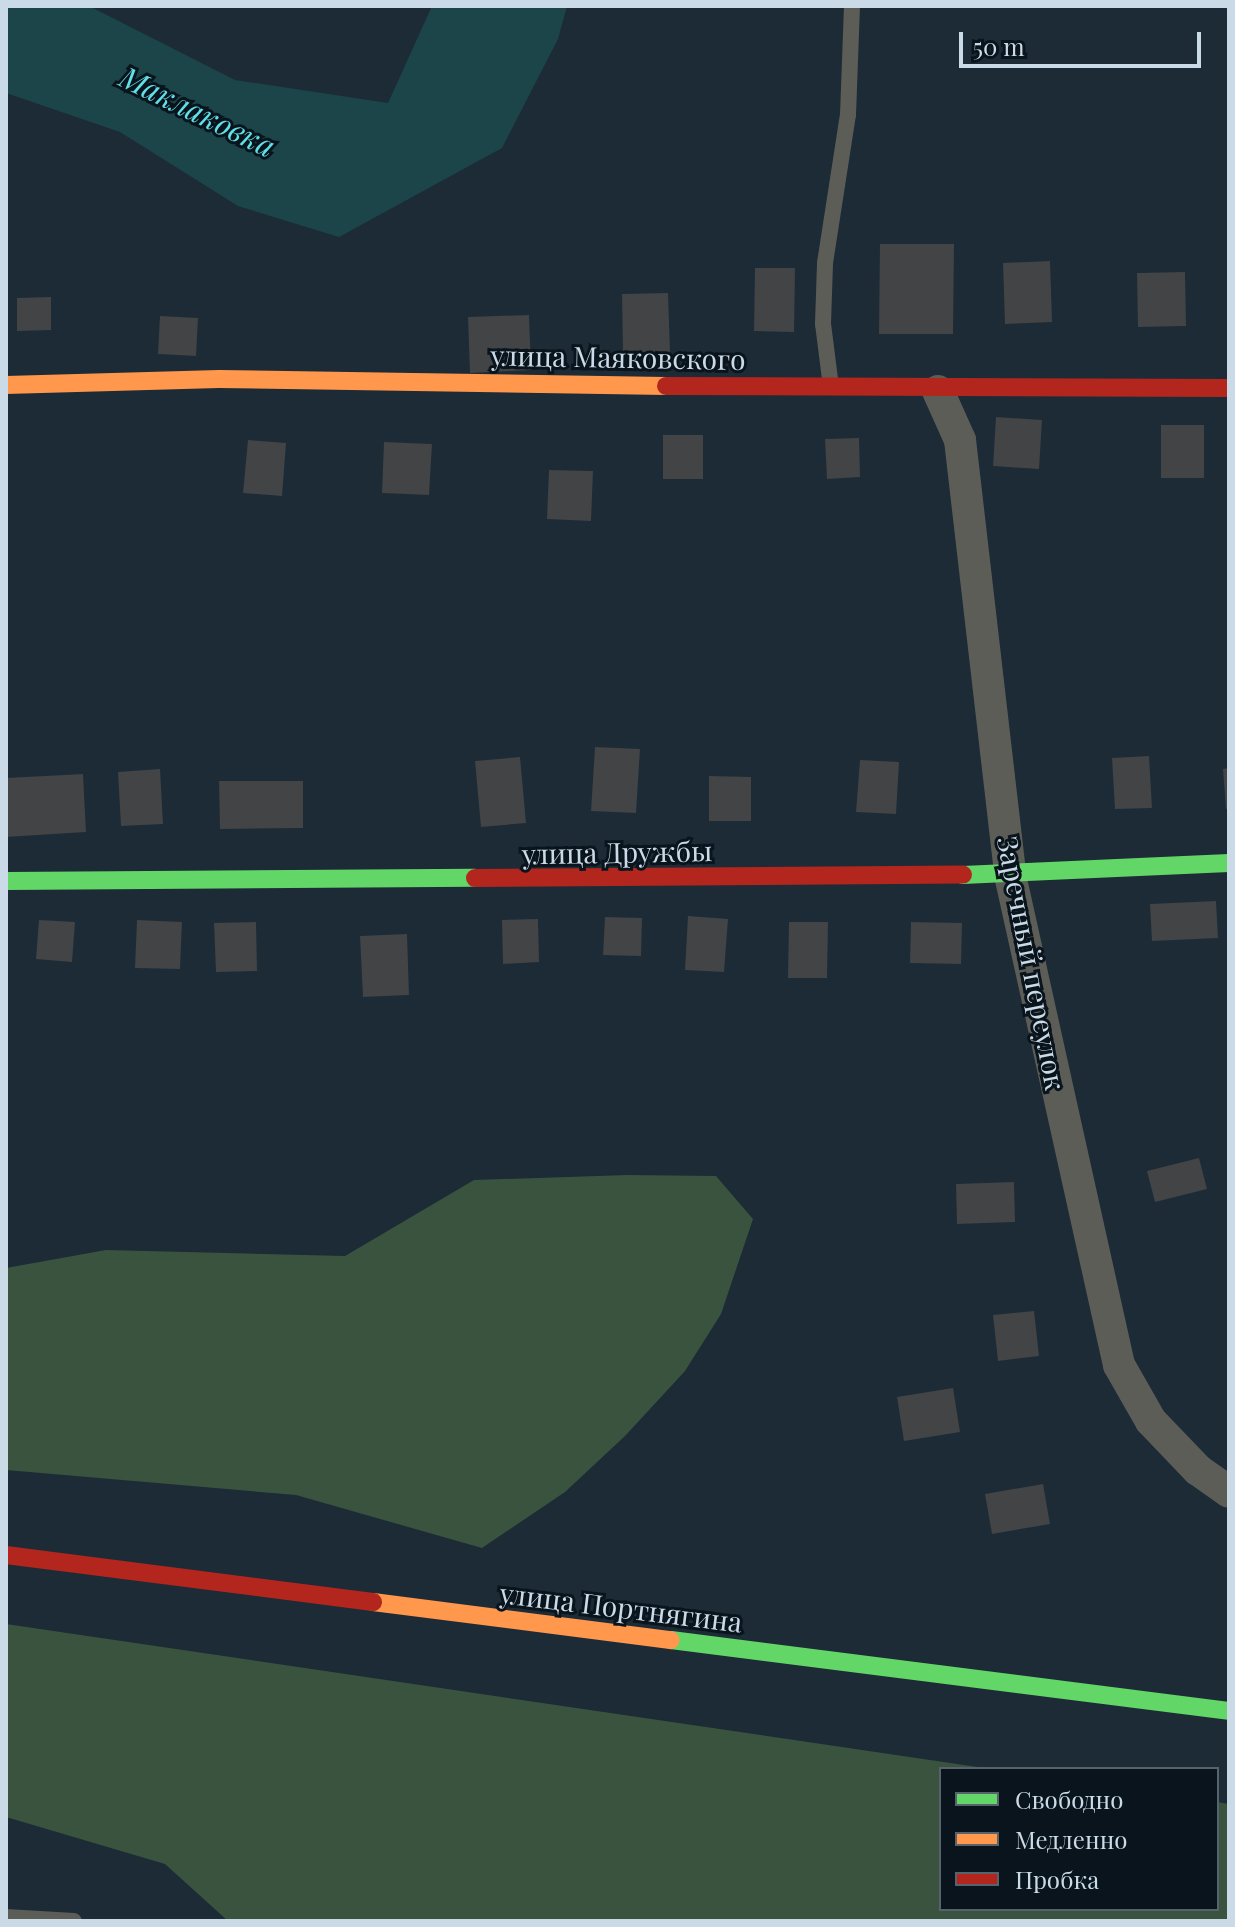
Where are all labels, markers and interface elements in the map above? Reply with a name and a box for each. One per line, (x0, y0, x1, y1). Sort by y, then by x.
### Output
scale bar (963, 16, 1205, 66)
text: 50 m (973, 30, 1025, 62)
water label: Маклаковка (115, 58, 281, 164)
street label: улица Маяковского (490, 338, 746, 376)
street label: Заречный переулок (991, 833, 1073, 1093)
street label: улица Дружбы (521, 834, 713, 870)
street label: улица Портнягина (498, 1575, 744, 1639)
legend (939, 1767, 1219, 1911)
text: Свободно (1015, 1783, 1123, 1815)
text: Медленно (1015, 1823, 1128, 1855)
text: Пробка (1015, 1863, 1099, 1895)

